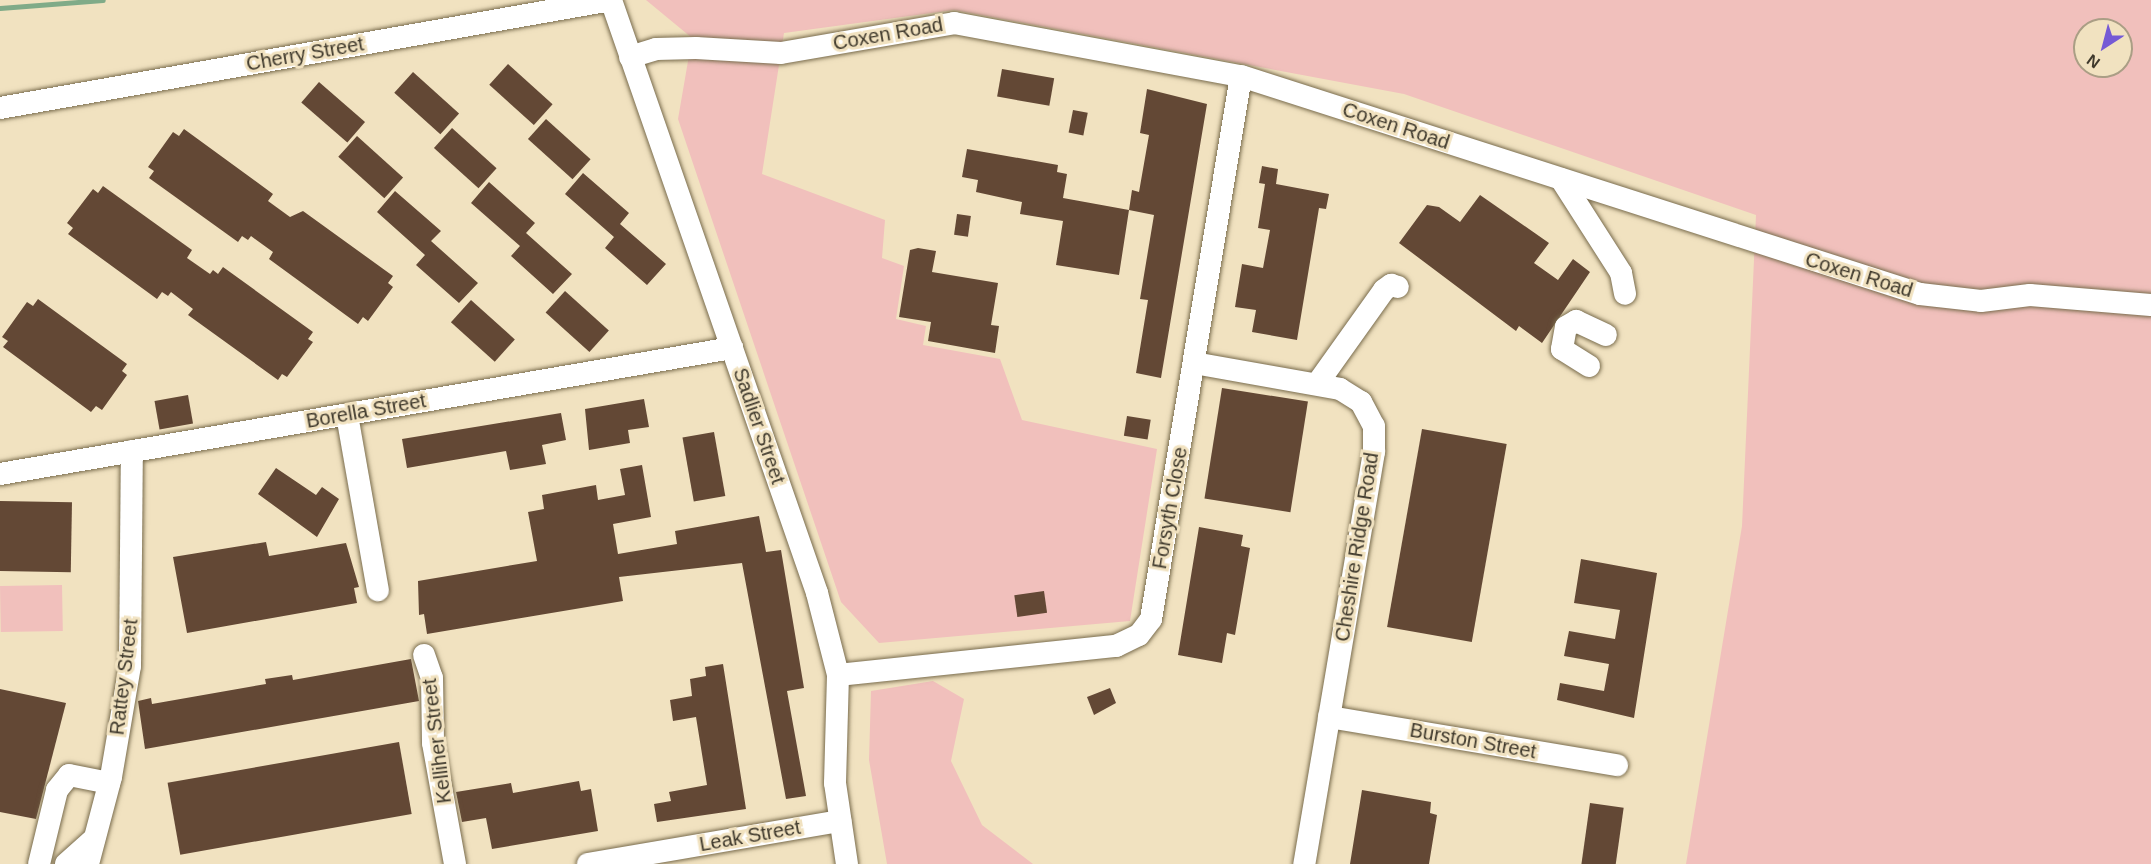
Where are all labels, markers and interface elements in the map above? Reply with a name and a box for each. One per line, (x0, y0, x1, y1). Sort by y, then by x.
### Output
street label: Coxen Road (831, 13, 945, 55)
north arrow (2073, 18, 2133, 78)
street label: Cherry Street (244, 32, 366, 76)
text: N (2084, 51, 2103, 72)
street label: Coxen Road (1339, 97, 1453, 155)
street label: Coxen Road (1802, 247, 1916, 303)
street label: Sadlier Street (728, 365, 790, 487)
street label: Borella Street (304, 389, 428, 433)
street label: Forsyth Close (1147, 445, 1193, 571)
street label: Cheshire Ridge Road (1330, 451, 1384, 643)
street label: Rattey Street (105, 618, 143, 736)
street label: Kelliher Street (417, 677, 457, 805)
street label: Burston Street (1408, 718, 1538, 764)
street label: Leak Street (698, 815, 802, 857)

